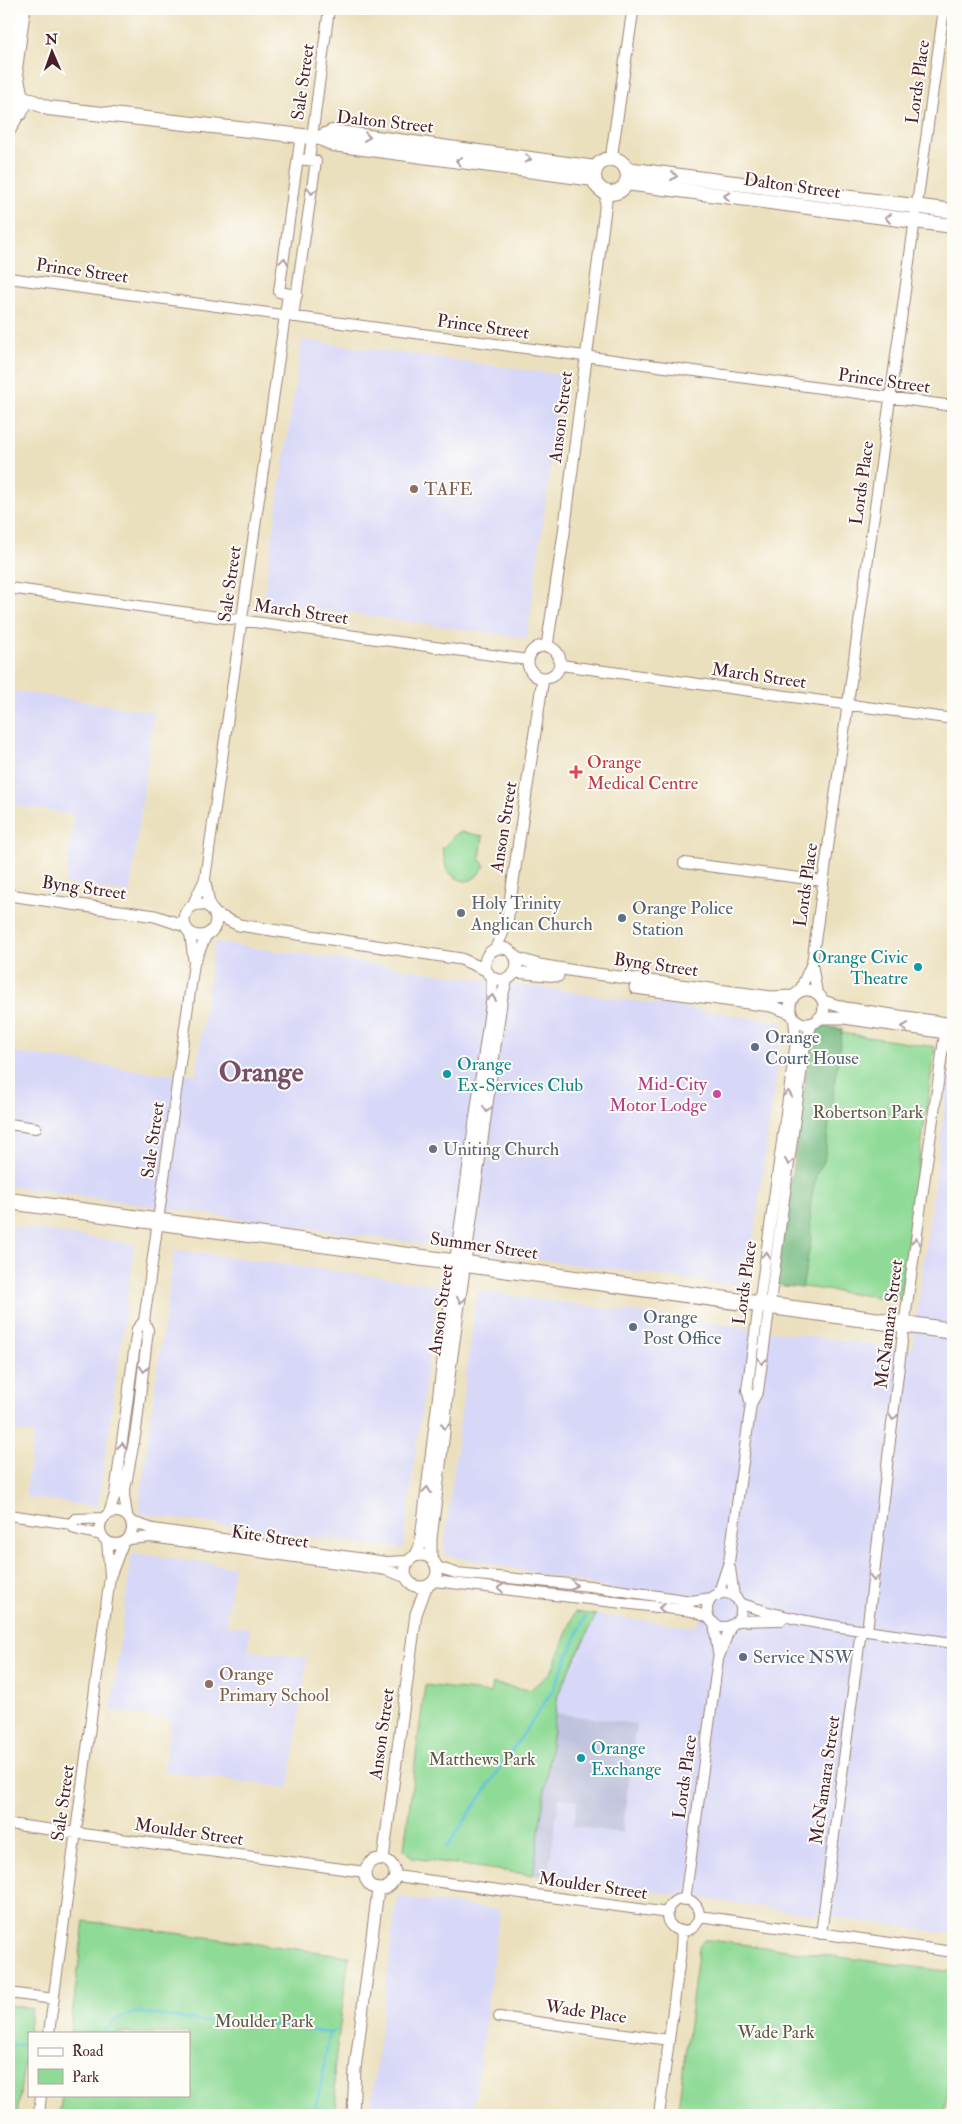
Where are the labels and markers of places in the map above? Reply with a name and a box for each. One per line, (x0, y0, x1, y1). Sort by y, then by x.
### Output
place label: TAFE (424, 478, 473, 501)
marker: TAFE (408, 483, 420, 495)
place label: Orange Medical Centre (587, 751, 699, 795)
marker: Orange Medical Centre (569, 765, 583, 779)
place label: Holy Trinity Anglican Church (470, 892, 593, 936)
place label: Orange Police Station (632, 897, 733, 941)
marker: Holy Trinity Anglican Church (455, 907, 467, 919)
marker: Orange Police Station (616, 912, 628, 924)
place label: Orange Civic Theatre (812, 946, 908, 990)
marker: Orange Civic Theatre (912, 961, 924, 973)
place label: Orange Court House (765, 1026, 859, 1070)
marker: Orange Court House (749, 1041, 761, 1053)
place label: Orange Ex-Services Club (457, 1053, 583, 1097)
marker: Orange Ex-Services Club (441, 1068, 453, 1080)
place label: Mid-City Motor Lodge (609, 1073, 708, 1117)
marker: Mid-City Motor Lodge (711, 1088, 723, 1100)
place label: Uniting Church (443, 1138, 560, 1161)
marker: Uniting Church (427, 1143, 439, 1155)
place label: Orange Post Office (643, 1306, 722, 1350)
marker: Orange Post Office (627, 1321, 639, 1333)
place label: Service NSW (753, 1646, 854, 1669)
marker: Service NSW (737, 1651, 749, 1663)
place label: Orange Primary School (219, 1663, 330, 1707)
marker: Orange Primary School (203, 1678, 215, 1690)
place label: Orange Exchange (591, 1737, 662, 1781)
marker: Orange Exchange (575, 1752, 587, 1764)

